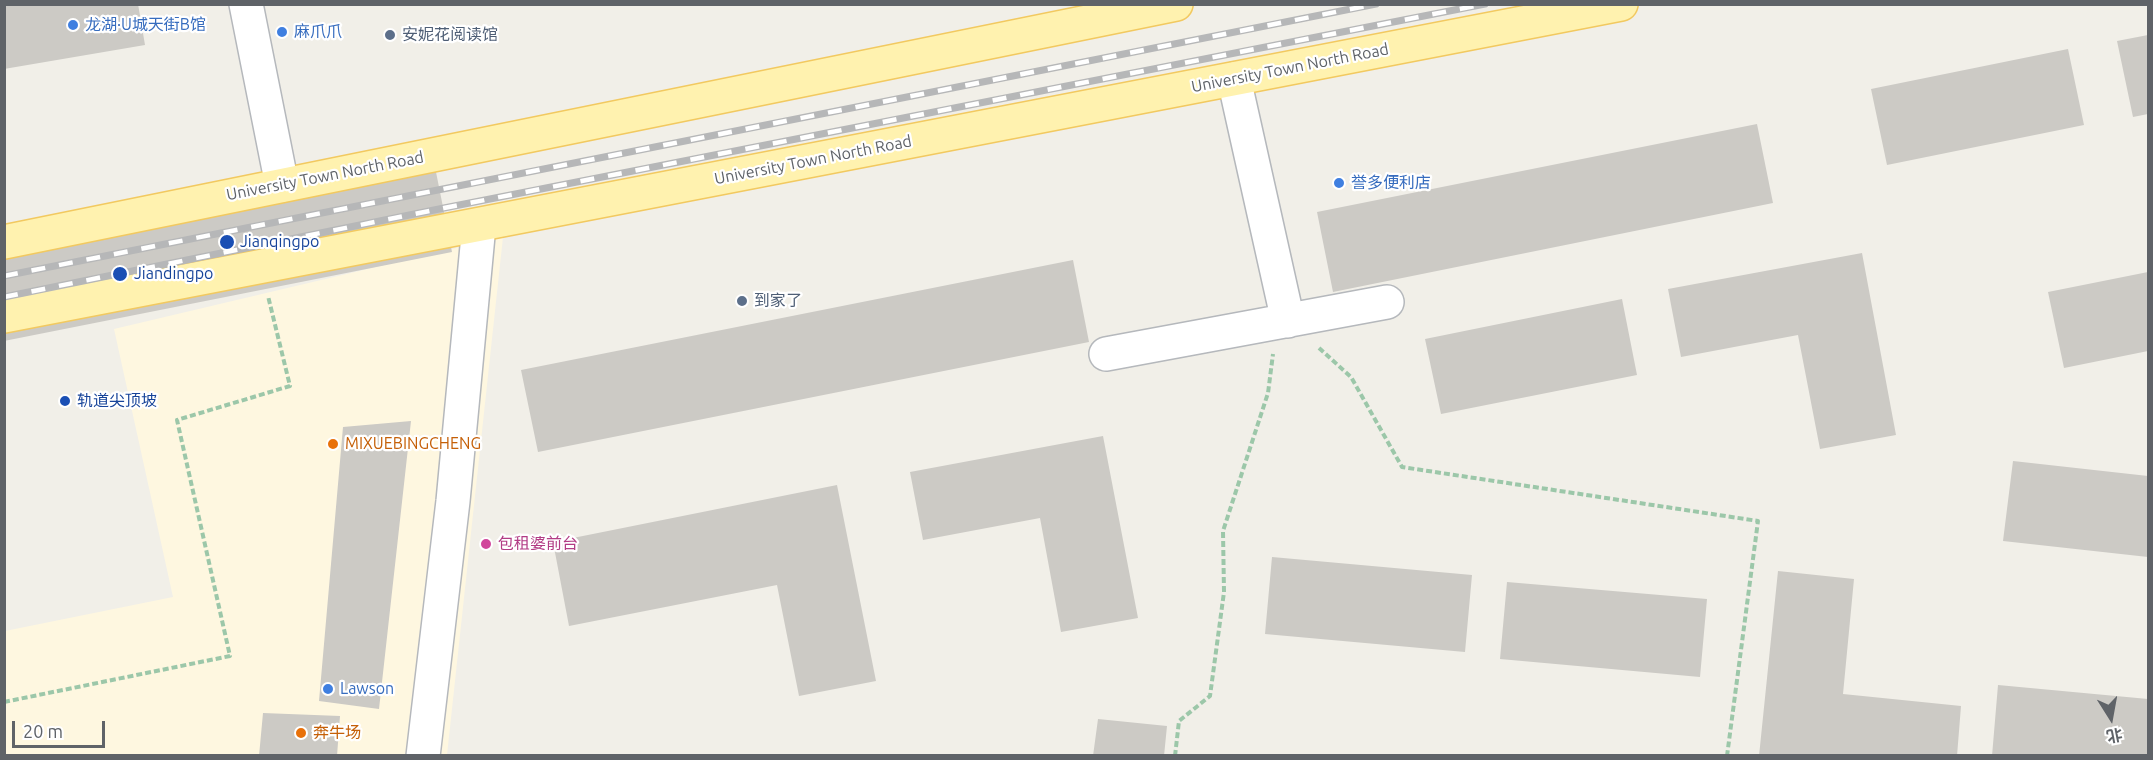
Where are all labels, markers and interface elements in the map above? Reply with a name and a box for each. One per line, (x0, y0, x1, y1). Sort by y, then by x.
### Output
place label: 龙湖·U城天街B馆 (85, 15, 206, 35)
marker: 龙湖·U城天街B馆 (66, 18, 80, 32)
place label: 麻爪爪 (294, 22, 342, 42)
marker: 麻爪爪 (275, 25, 289, 39)
place label: 安妮花阅读馆 (402, 25, 498, 45)
marker: 安妮花阅读馆 (383, 28, 397, 42)
street label: University Town North Road (1190, 39, 1390, 97)
street label: University Town North Road (713, 131, 913, 189)
street label: University Town North Road (225, 147, 425, 205)
place label: 誉多便利店 (1351, 173, 1431, 193)
marker: 誉多便利店 (1332, 176, 1346, 190)
place label: Jianqingpo (240, 232, 319, 252)
marker: Jianqingpo (218, 233, 236, 251)
place label: Jiandingpo (134, 264, 213, 284)
marker: Jiandingpo (111, 265, 129, 283)
place label: 到家了 (754, 291, 802, 311)
marker: 到家了 (735, 294, 749, 308)
place label: 轨道尖顶坡 (77, 391, 157, 411)
marker: 轨道尖顶坡 (58, 394, 72, 408)
place label: MIXUEBINGCHENG (345, 434, 481, 454)
marker: MIXUEBINGCHENG (326, 437, 340, 451)
place label: 包租婆前台 (498, 534, 578, 554)
marker: 包租婆前台 (479, 537, 493, 551)
place label: Lawson (340, 679, 394, 699)
marker: Lawson (321, 682, 335, 696)
north arrow (2081, 688, 2141, 748)
scale bar (15, 709, 108, 747)
text: 20 m (23, 721, 63, 741)
place label: 奔牛场 (313, 723, 361, 743)
text: 北 (2105, 725, 2124, 746)
marker: 奔牛场 (294, 726, 308, 740)

